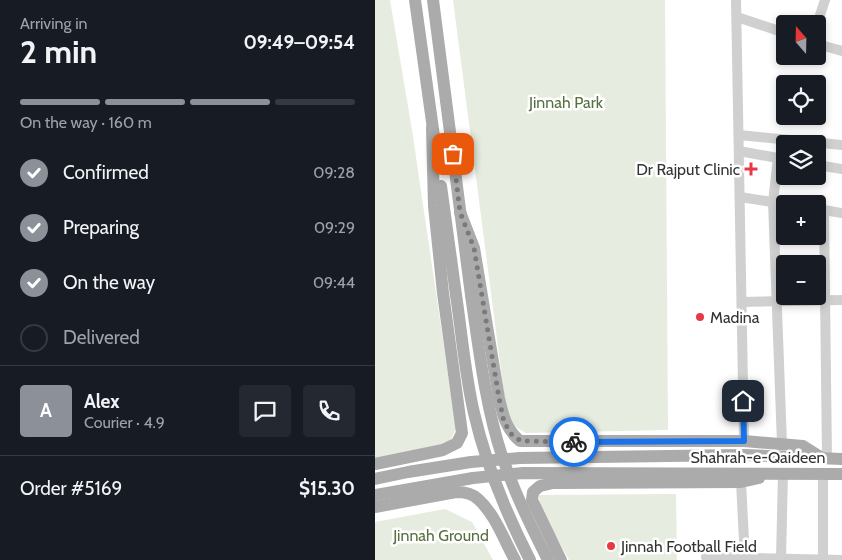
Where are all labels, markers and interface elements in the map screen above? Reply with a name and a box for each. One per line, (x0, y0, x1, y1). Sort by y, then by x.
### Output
text: Arriving in (20, 14, 87, 33)
north arrow (776, 15, 826, 65)
map controls (776, 15, 826, 305)
text: 09:49–09:54 (243, 31, 355, 54)
text: 2 min (20, 32, 97, 71)
button: locate (776, 75, 826, 125)
park label: Jinnah Park (528, 93, 604, 112)
text: On the way · 160 m (20, 113, 152, 132)
pin (432, 133, 474, 175)
button: layers (776, 135, 826, 185)
icon: bag (439, 140, 467, 168)
icon: check (20, 159, 48, 187)
place label: Dr Rajput Clinic (636, 160, 740, 179)
text: Confirmed (63, 161, 149, 184)
marker: Dr Rajput Clinic (744, 162, 758, 176)
text: 09:28 (313, 163, 355, 182)
button: + (776, 195, 826, 245)
icon: check (20, 214, 48, 242)
text: Preparing (63, 216, 139, 239)
text: 09:29 (314, 218, 355, 237)
button: − (776, 255, 826, 305)
icon: check (20, 269, 48, 297)
text: On the way (63, 271, 155, 294)
text: 09:44 (313, 273, 355, 292)
place label: Madina (710, 308, 760, 327)
marker: Madina (694, 311, 706, 323)
text: Delivered (63, 326, 140, 349)
pin (722, 380, 764, 422)
button: chat (239, 385, 291, 437)
button: phone (303, 385, 355, 437)
icon: home (729, 387, 757, 415)
text: Alex (84, 390, 120, 413)
text: A (40, 399, 52, 422)
text: Courier · 4.9 (84, 413, 165, 432)
courier (549, 417, 599, 467)
icon: bike (560, 428, 588, 456)
street label: Shahrah-e-Qaideen (691, 448, 825, 467)
text: Order #5169 (20, 477, 122, 500)
text: $15.30 (299, 477, 355, 500)
park label: Jinnah Ground (392, 526, 489, 545)
place label: Jinnah Football Field (620, 537, 757, 556)
marker: Jinnah Football Field (605, 540, 617, 552)

